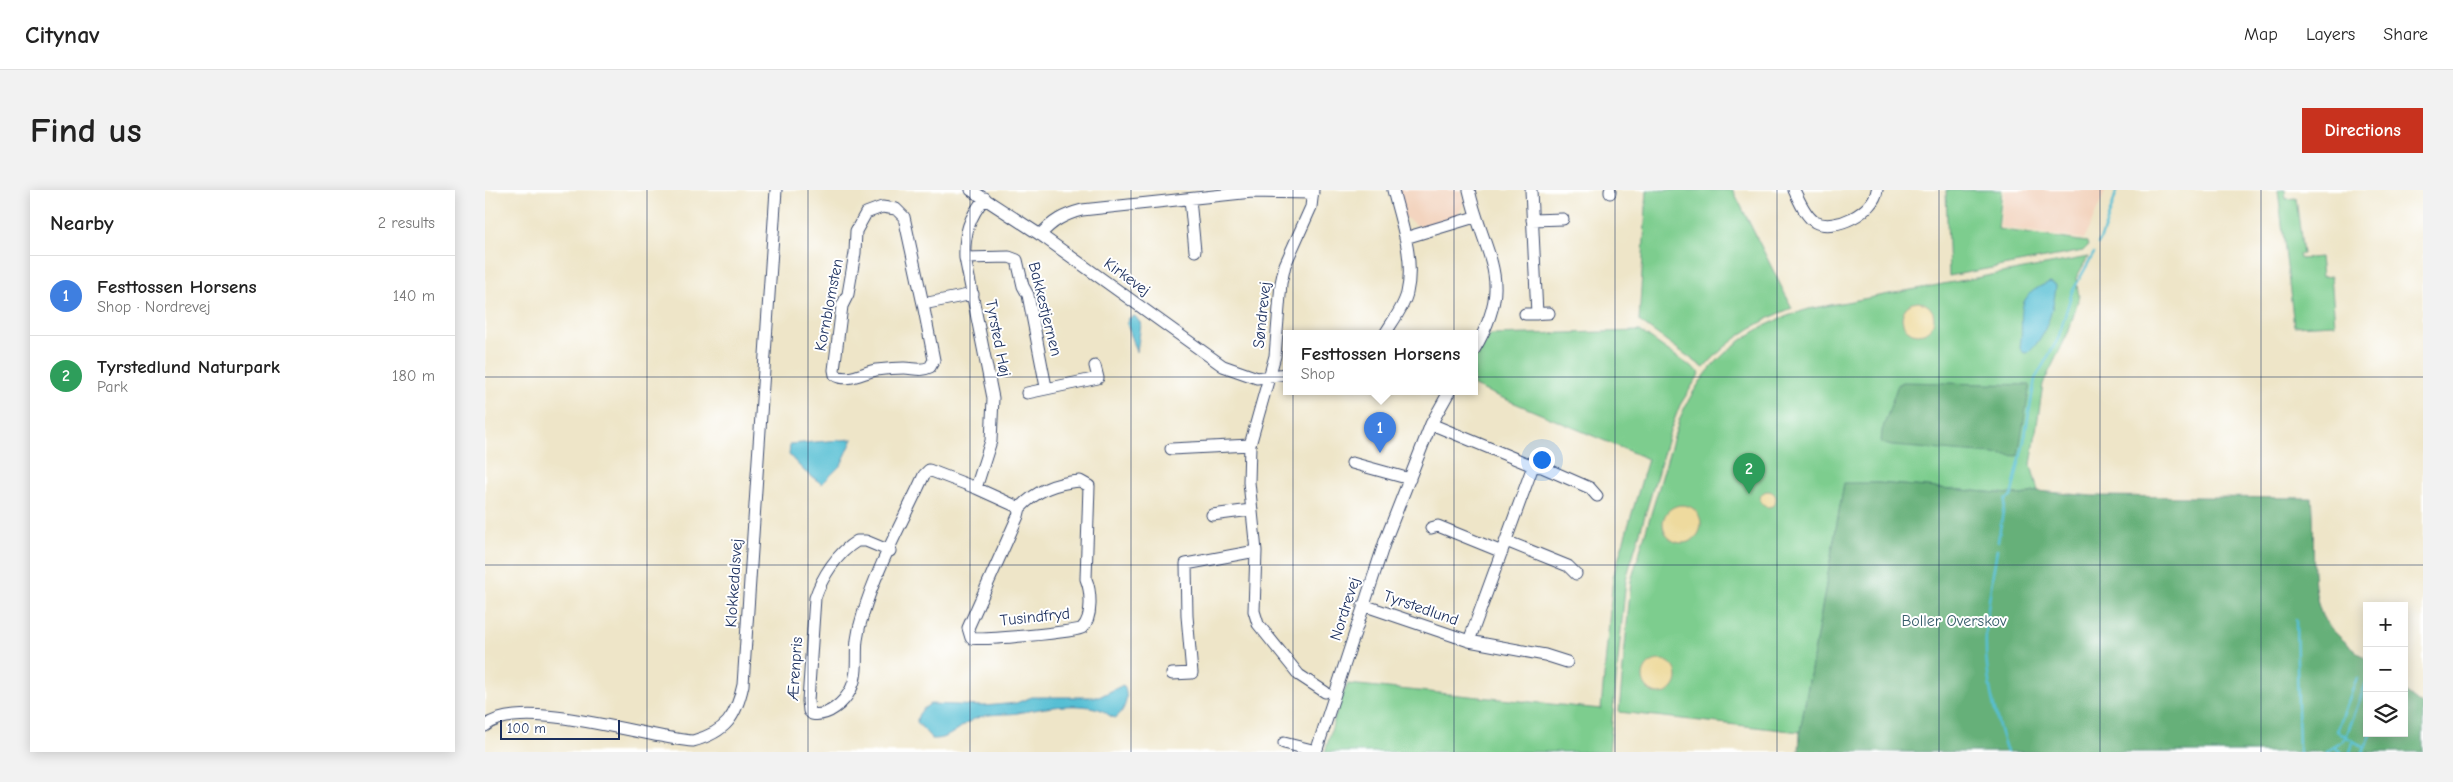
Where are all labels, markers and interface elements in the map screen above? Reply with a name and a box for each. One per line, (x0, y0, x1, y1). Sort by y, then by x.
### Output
text: Citynav (25, 21, 100, 49)
text: Map (2244, 24, 2278, 45)
text: Layers (2306, 24, 2355, 45)
text: Share (2383, 24, 2428, 45)
button: Directions (2302, 108, 2423, 153)
text: Find us (30, 110, 142, 151)
text: Nearby (50, 211, 114, 235)
text: 2 results (378, 214, 435, 232)
street label: Kirkevej (1100, 254, 1154, 300)
street label: Kornblomsten (811, 257, 847, 353)
street label: Bakkestjernen (1025, 260, 1065, 358)
text: Festtossen Horsens (97, 276, 257, 298)
street label: Søndrevej (1250, 281, 1274, 349)
text: 1 (63, 287, 69, 305)
text: 140 m (393, 287, 435, 305)
text: Shop · Nordrevej (97, 298, 210, 316)
street label: Tyrsted Høj (982, 298, 1014, 378)
popup (1283, 330, 1478, 395)
text: Festtossen Horsens (1301, 343, 1460, 365)
text: Tyrstedlund Naturpark (97, 356, 280, 378)
text: Shop (1301, 365, 1335, 383)
text: 2 (62, 367, 70, 385)
text: 180 m (392, 367, 435, 385)
text: Park (97, 378, 128, 396)
pin: 1 (1364, 412, 1396, 453)
your location (1529, 447, 1555, 473)
pin: 2 (1733, 453, 1765, 494)
street label: Klokkedalsvej (722, 538, 746, 628)
street label: Nordrevej (1326, 575, 1364, 643)
street label: Tyrstedlund (1381, 587, 1461, 629)
map controls (2363, 602, 2408, 737)
button: + (2363, 602, 2408, 647)
street label: Tusindfryd (999, 604, 1071, 630)
park label: Boller Overskov (1901, 612, 2007, 630)
street label: Ærenpris (784, 636, 806, 702)
button: − (2363, 647, 2408, 692)
button: layers (2363, 692, 2408, 737)
scale bar (500, 717, 620, 740)
text: 100 m (507, 720, 546, 737)

